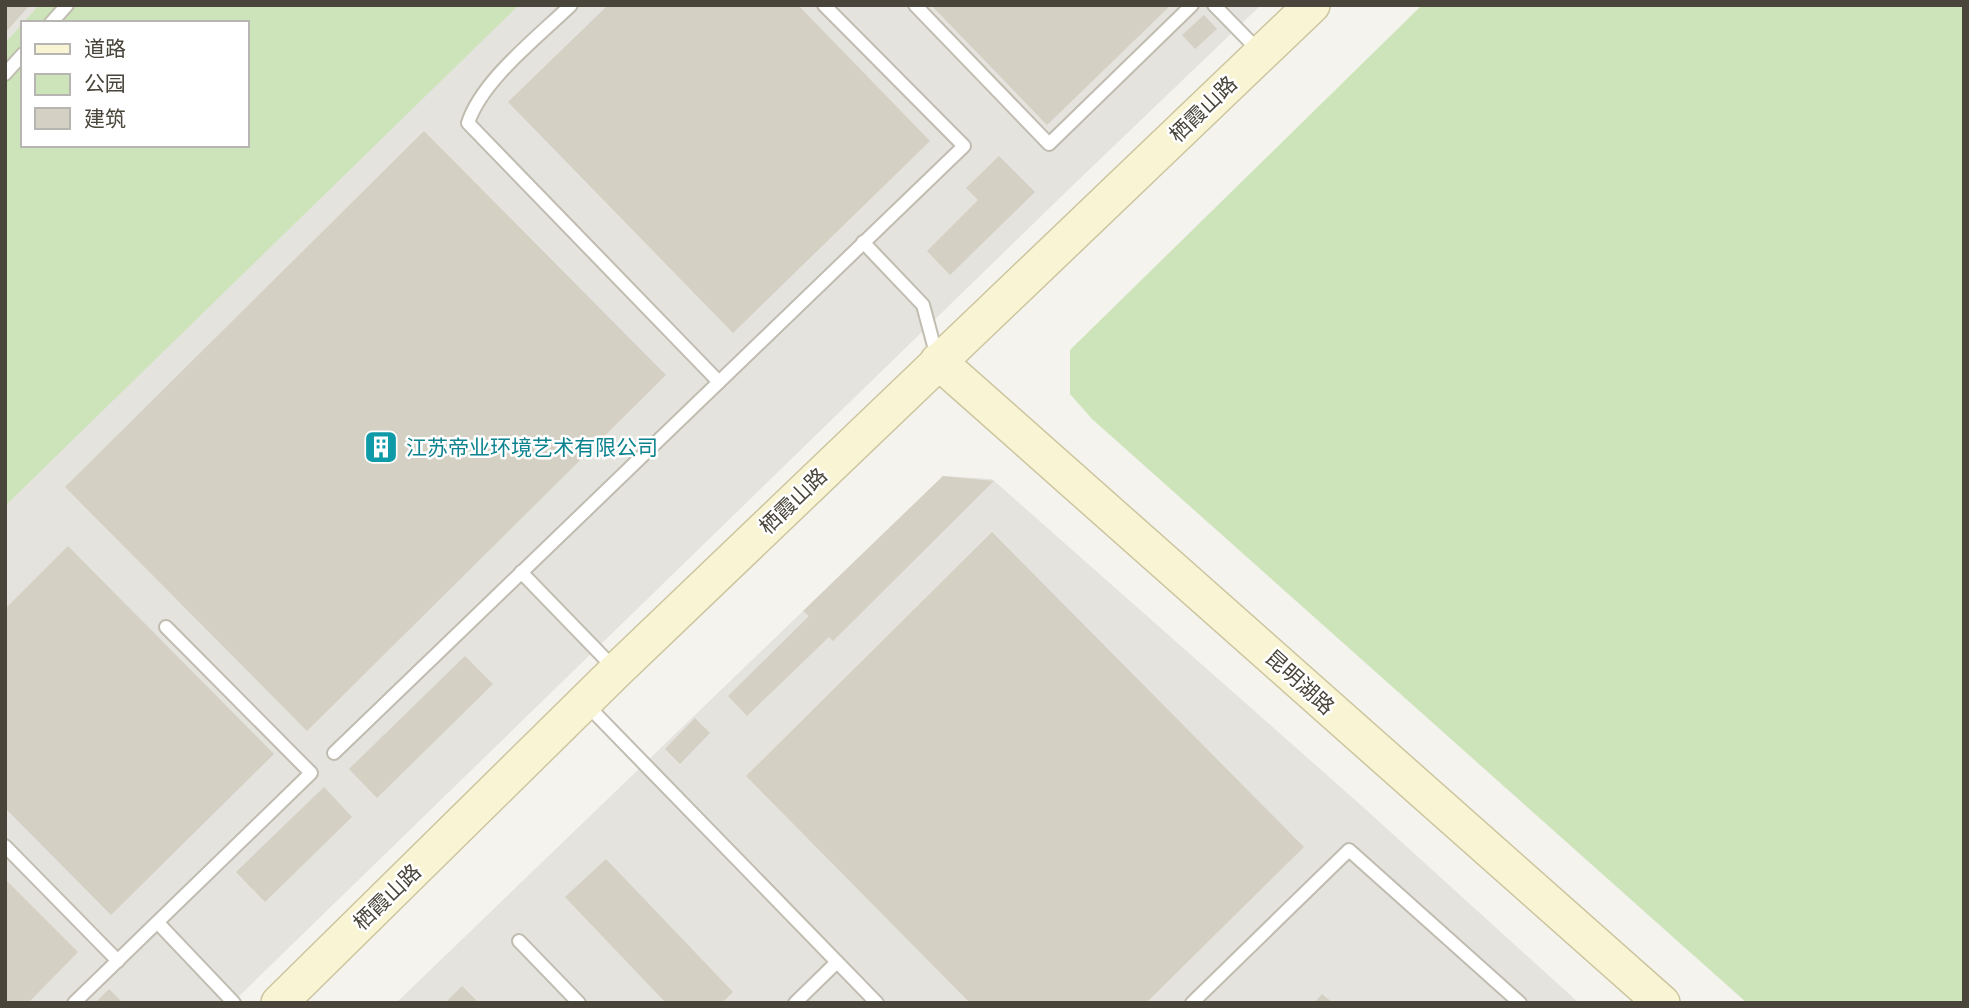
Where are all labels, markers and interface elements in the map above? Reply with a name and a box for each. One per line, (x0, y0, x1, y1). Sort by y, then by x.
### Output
legend (21, 21, 248, 147)
text: 道路 (84, 36, 126, 61)
text: 公园 (84, 71, 126, 96)
street label: 栖霞山路 (1164, 71, 1242, 147)
text: 建筑 (84, 106, 126, 131)
building icon: 江苏帝业环境艺术有限公司 (362, 428, 400, 466)
place label: 江苏帝业环境艺术有限公司 (406, 435, 658, 460)
street label: 栖霞山路 (754, 463, 832, 539)
street label: 昆明湖路 (1260, 645, 1340, 719)
street label: 栖霞山路 (348, 859, 426, 935)

